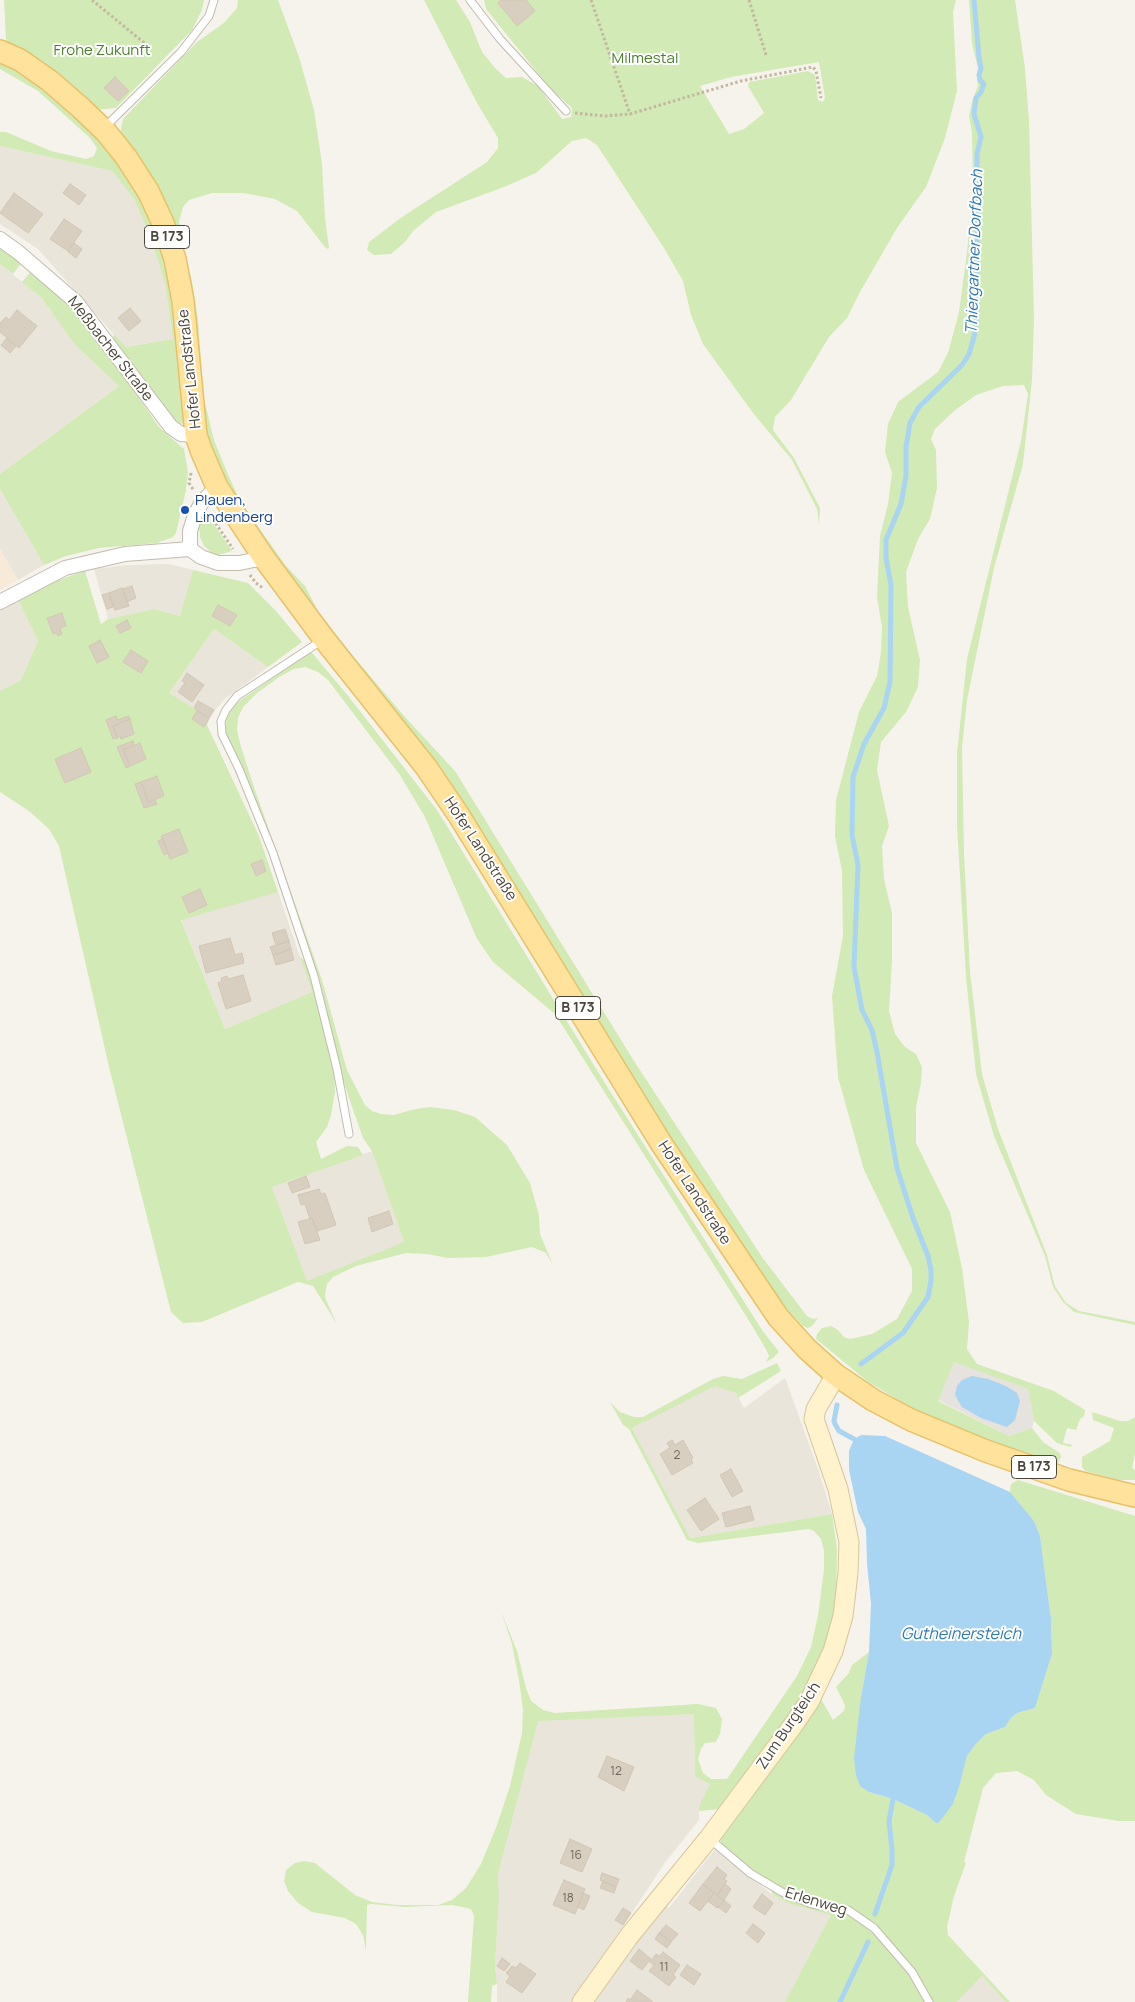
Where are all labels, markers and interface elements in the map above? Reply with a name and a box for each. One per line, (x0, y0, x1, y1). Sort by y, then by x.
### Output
park label: Frohe Zukunft (53, 42, 151, 60)
park label: Milmestal (612, 50, 678, 68)
water label: Thiergartner Dorfbach (963, 169, 987, 335)
road number: B 173 (144, 226, 190, 248)
street label: Meßbacher Straße (63, 293, 157, 405)
street label: Hofer Landstraße (175, 308, 205, 430)
place label: Plauen, Lindenberg (195, 492, 273, 527)
marker: Plauen, Lindenberg (179, 504, 191, 516)
street label: Hofer Landstraße (440, 794, 520, 904)
road number: B 173 (556, 996, 600, 1020)
street label: Hofer Landstraße (654, 1138, 734, 1248)
house number: 2 (674, 1449, 680, 1463)
road number: B 173 (1012, 1455, 1056, 1478)
water label: Gutheinersteich (901, 1625, 1021, 1645)
street label: Zum Burgteich (753, 1679, 825, 1773)
house number: 12 (610, 1765, 622, 1779)
house number: 16 (570, 1849, 582, 1863)
street label: Erlenweg (783, 1884, 849, 1920)
house number: 18 (562, 1892, 574, 1906)
house number: 11 (659, 1961, 669, 1975)

